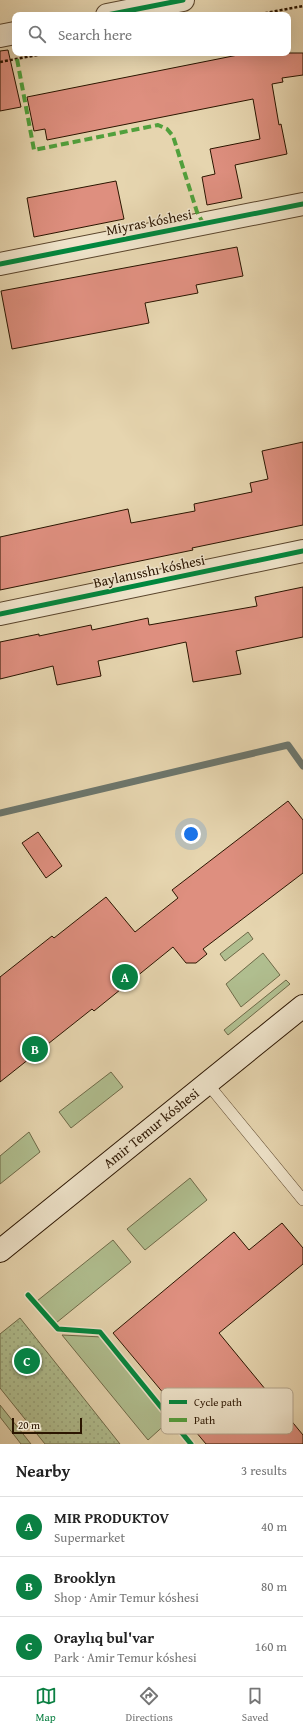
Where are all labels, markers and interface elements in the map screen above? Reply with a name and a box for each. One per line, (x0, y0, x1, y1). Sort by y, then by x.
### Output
search box (12, 12, 291, 56)
icon: search (26, 23, 48, 45)
text: Search here (58, 24, 132, 45)
street label: Miyras kóshesi (104, 204, 194, 240)
street label: Baylanısshı kóshesi (91, 549, 207, 593)
your location (181, 824, 201, 844)
pin: A (112, 962, 138, 992)
pin: B (22, 1034, 48, 1064)
street label: Amir Temur kóshesi (99, 1083, 203, 1173)
pin: C (14, 1346, 40, 1376)
legend (161, 1388, 293, 1434)
text: Cycle path (194, 1394, 243, 1410)
text: Path (194, 1412, 216, 1428)
scale bar (12, 1416, 82, 1435)
text: 20 m (18, 1417, 40, 1433)
text: Nearby (16, 1458, 70, 1483)
text: 3 results (241, 1461, 287, 1480)
text: MIR PRODUKTOV (54, 1507, 169, 1528)
text: A (25, 1517, 33, 1536)
text: 40 m (261, 1517, 287, 1536)
text: Supermarket (54, 1528, 125, 1547)
text: Brooklyn (54, 1567, 116, 1588)
text: B (25, 1577, 33, 1596)
text: 80 m (261, 1577, 287, 1596)
text: Shop · Amir Temur kóshesi (54, 1588, 199, 1607)
text: Oraylıq bul'var (54, 1627, 154, 1648)
text: C (25, 1637, 33, 1656)
text: 160 m (255, 1637, 287, 1656)
text: Park · Amir Temur kóshesi (54, 1648, 197, 1667)
tab: Map (35, 1685, 57, 1725)
tab: Directions (126, 1685, 173, 1725)
tab: Saved (242, 1685, 268, 1725)

